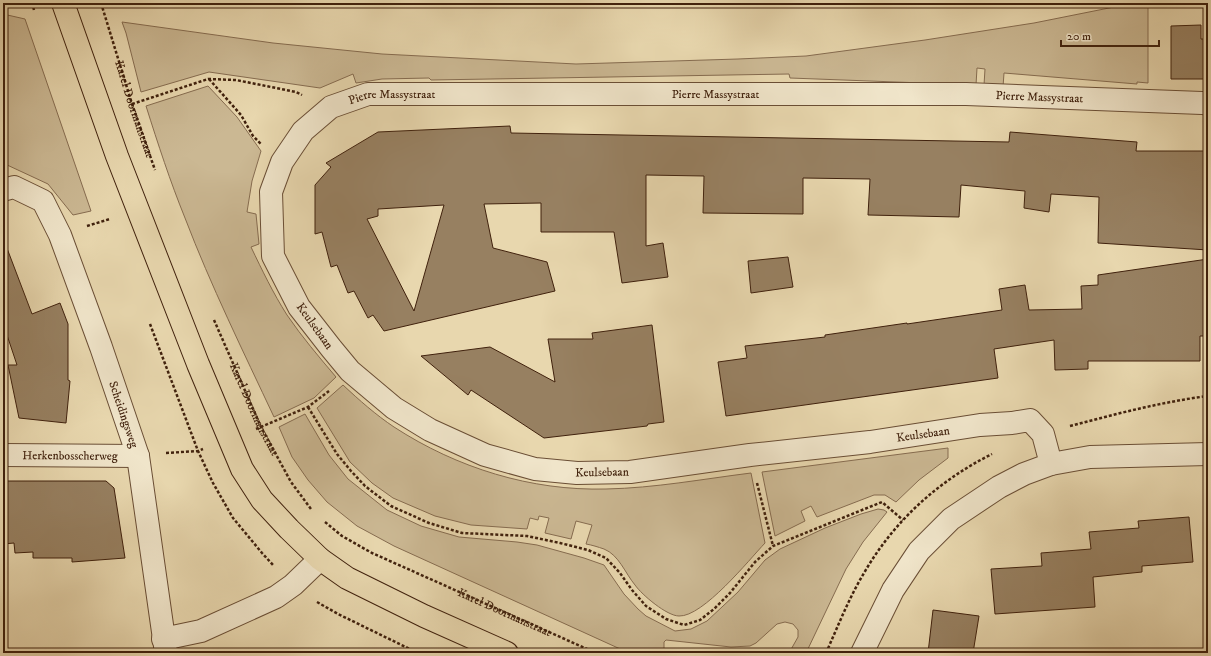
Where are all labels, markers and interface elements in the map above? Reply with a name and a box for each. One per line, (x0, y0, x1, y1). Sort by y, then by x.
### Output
scale bar (1061, 22, 1159, 48)
text: 20 m (1067, 29, 1091, 44)
street label: Karel Doormanstraat (111, 59, 157, 160)
street label: Pierre Massystraat (346, 87, 436, 108)
street label: Pierre Massystraat (672, 87, 760, 102)
street label: Pierre Massystraat (995, 88, 1084, 106)
street label: Keulsebaan (293, 300, 337, 353)
street label: Karel Doormanstraat (226, 361, 282, 459)
street label: Scheidingsweg (105, 379, 142, 450)
street label: Keulsebaan (895, 423, 951, 446)
street label: Herkenbosscherweg (22, 448, 118, 464)
street label: Keulsebaan (575, 465, 630, 480)
street label: Karel Doormanstraat (455, 585, 554, 640)

